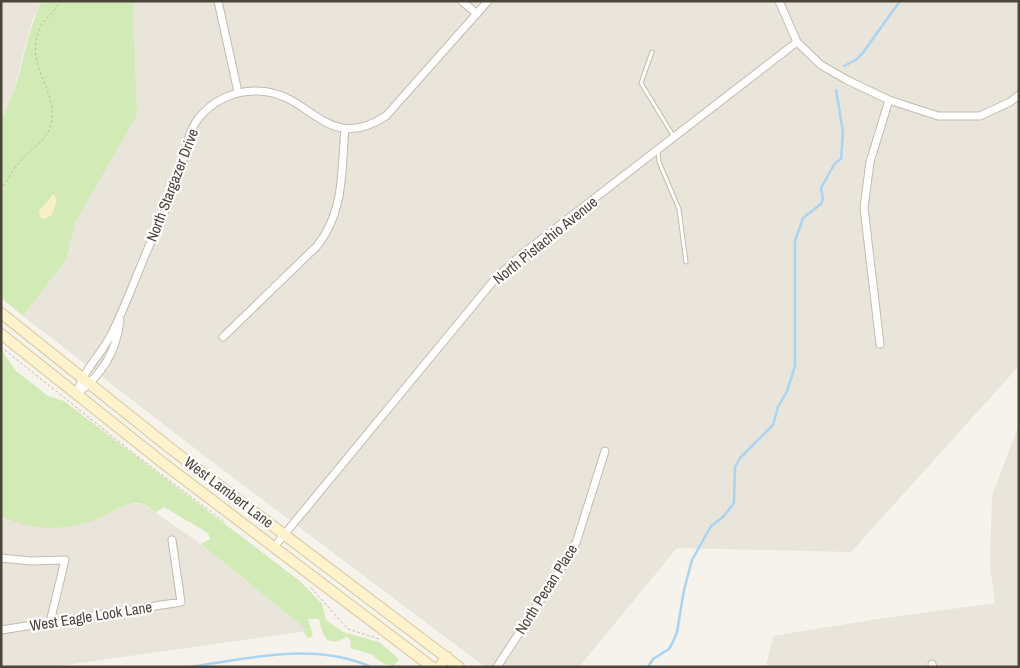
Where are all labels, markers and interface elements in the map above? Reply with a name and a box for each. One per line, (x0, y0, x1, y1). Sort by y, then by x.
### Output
street label: North Stargazer Drive (141, 125, 203, 245)
street label: North Pistachio Avenue (488, 191, 602, 289)
street label: West Lambert Lane (180, 451, 278, 533)
street label: North Pecan Place (510, 540, 582, 638)
street label: West Eagle Look Lane (28, 596, 154, 636)

